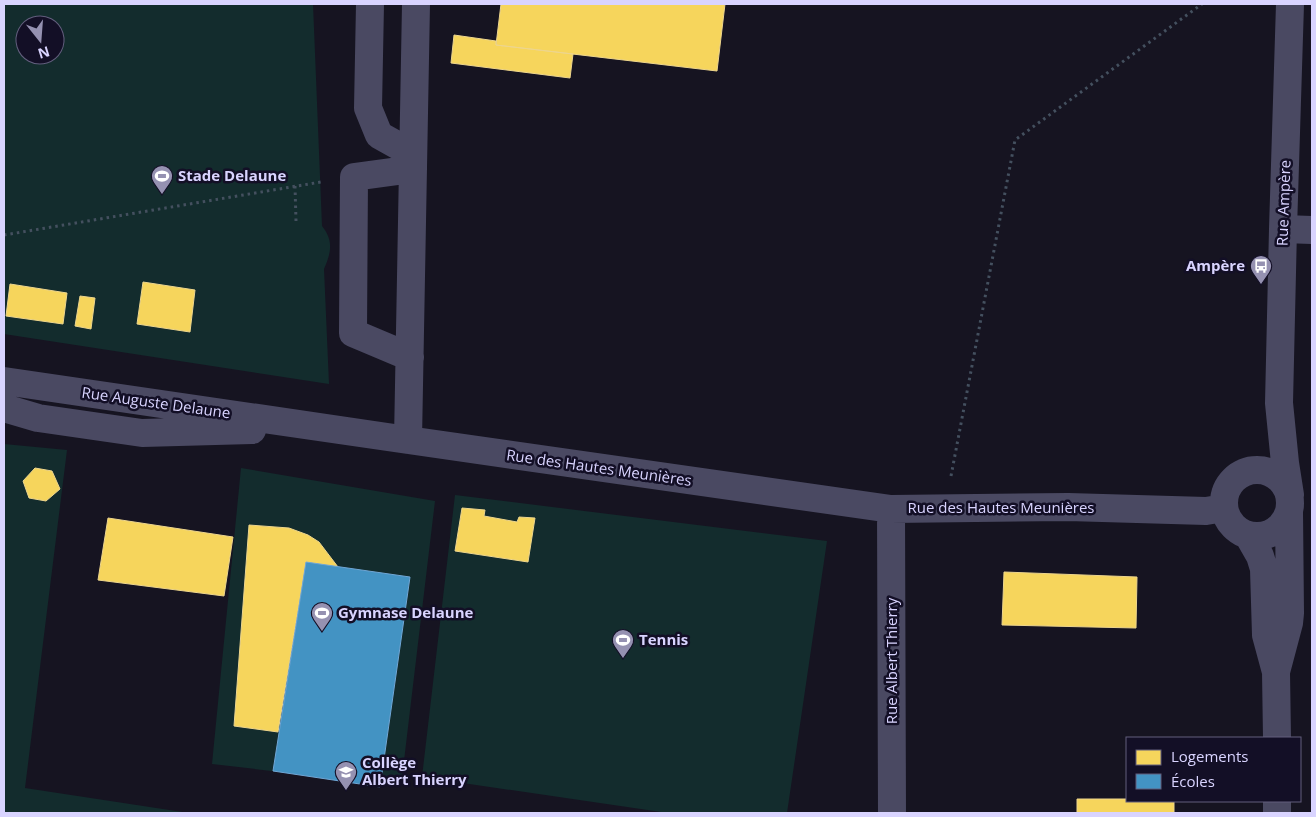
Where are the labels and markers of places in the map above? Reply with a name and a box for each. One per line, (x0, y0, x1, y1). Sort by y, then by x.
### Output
sports icon: Stade Delaune (150, 164, 174, 195)
place label: Stade Delaune (178, 165, 286, 185)
bus stop icon: Ampère (1249, 254, 1273, 285)
place label: Ampère (1186, 255, 1245, 275)
sports icon: Gymnase Delaune (310, 601, 334, 632)
place label: Gymnase Delaune (338, 602, 474, 622)
sports icon: Tennis (611, 628, 635, 659)
place label: Tennis (639, 629, 688, 649)
place label: Collège Albert Thierry (362, 752, 467, 789)
school or university icon: Collège Albert Thierry (334, 760, 358, 791)

